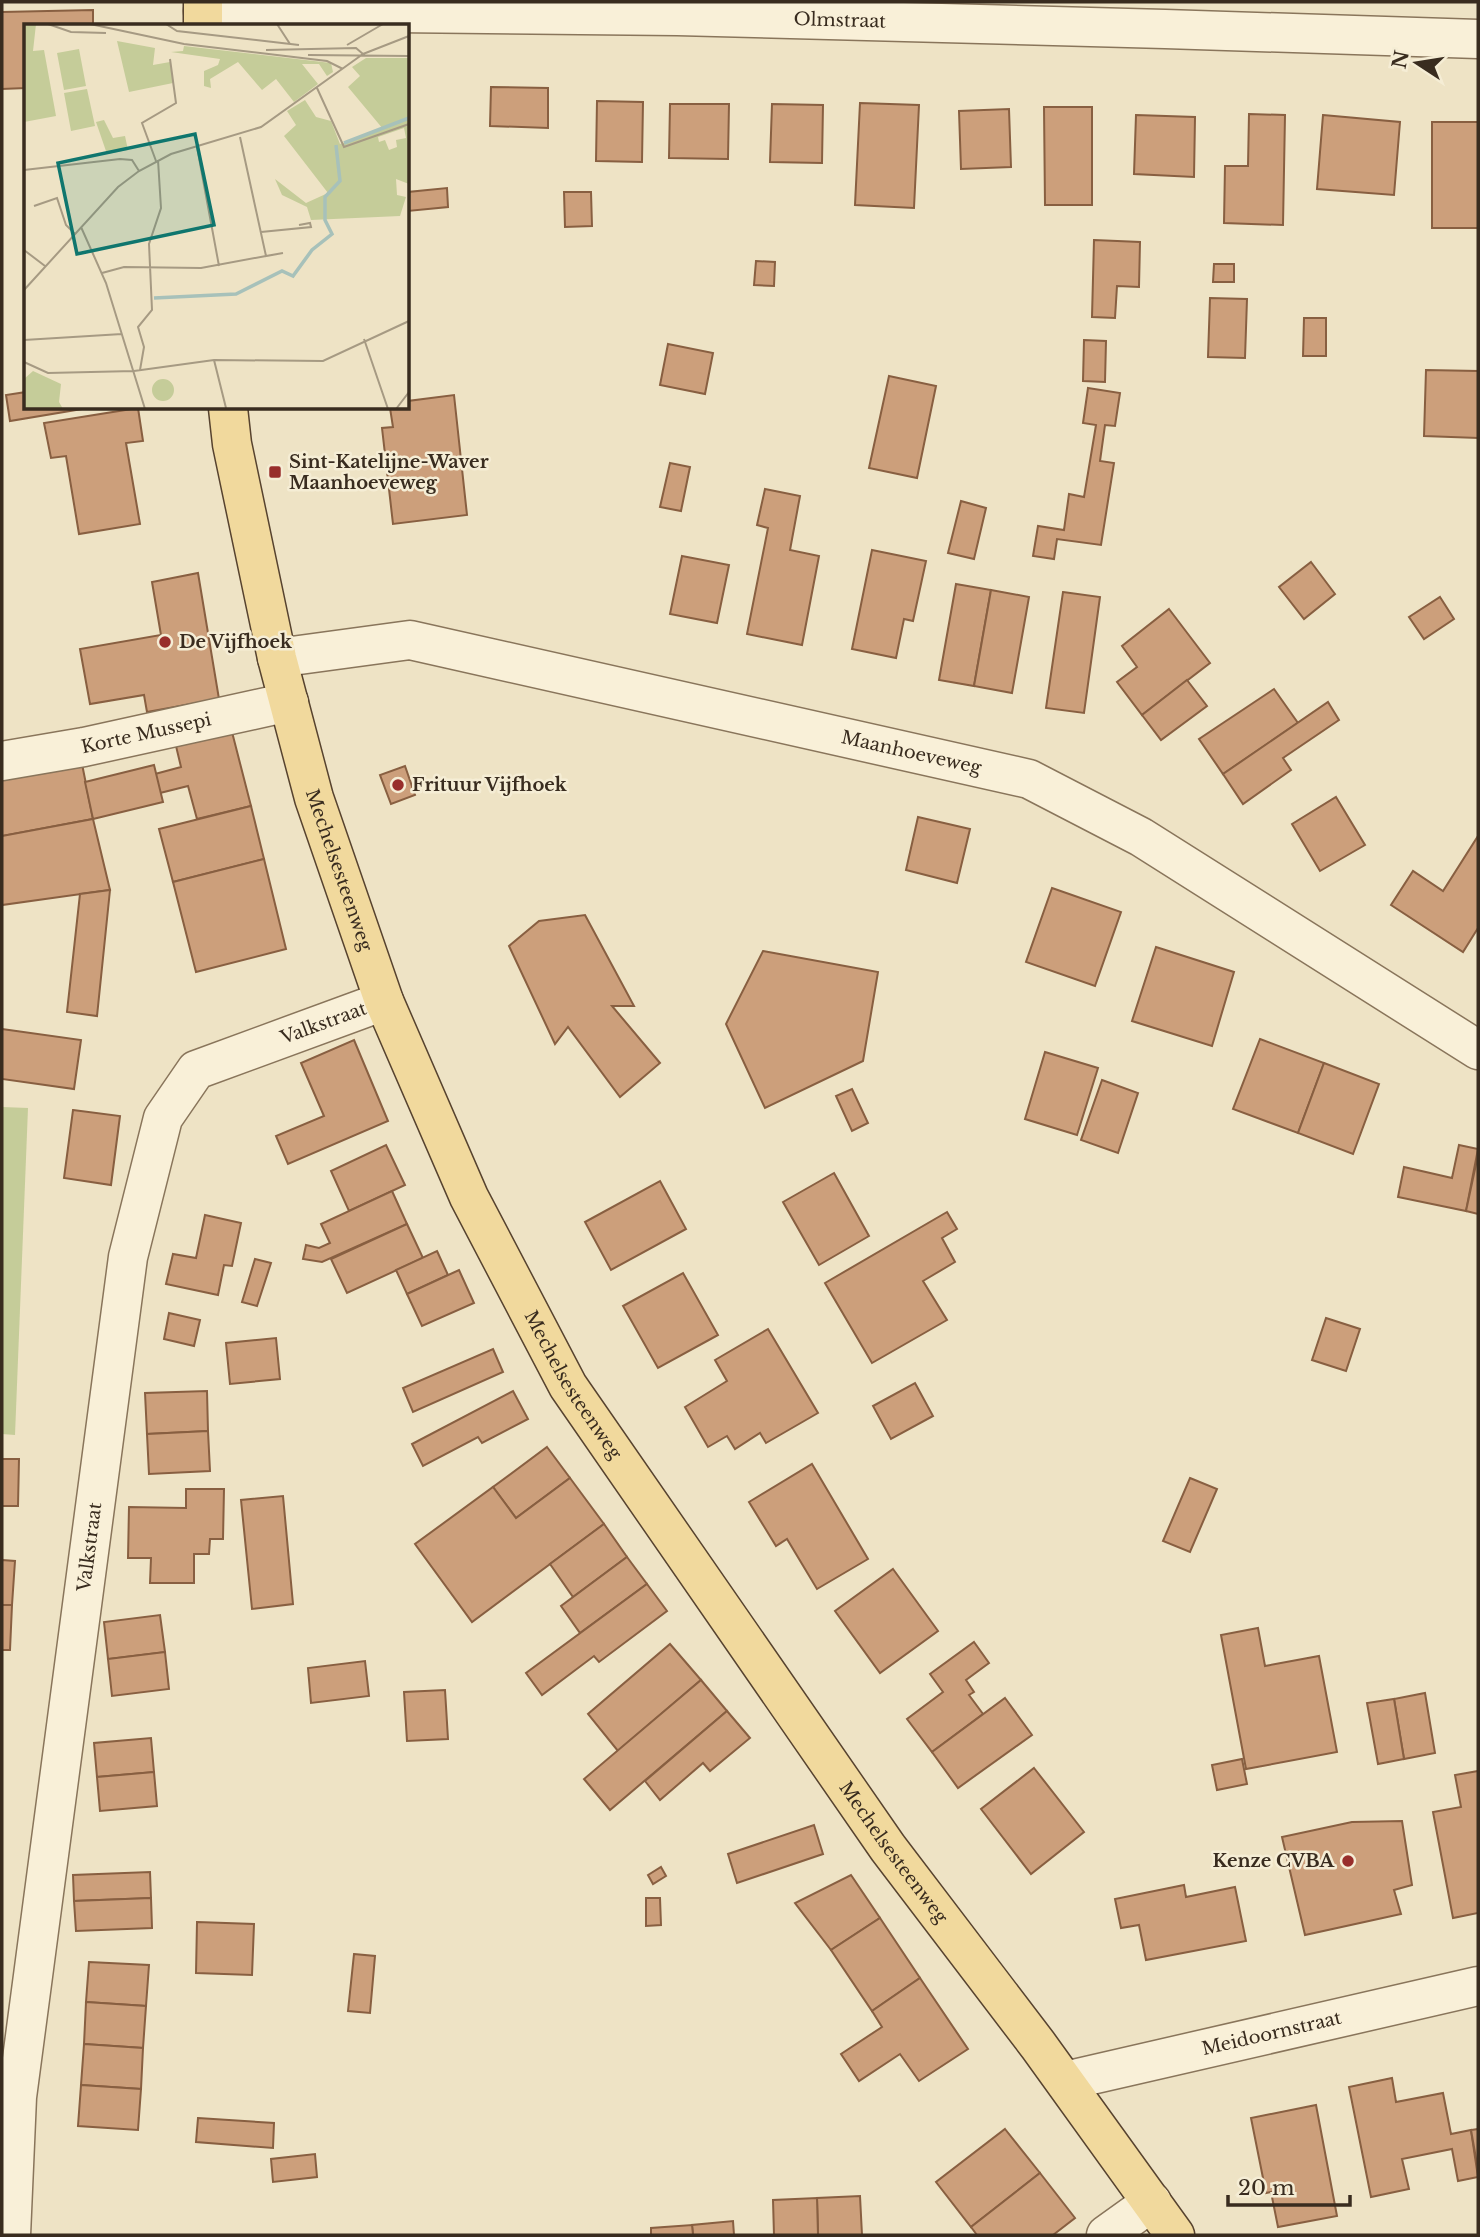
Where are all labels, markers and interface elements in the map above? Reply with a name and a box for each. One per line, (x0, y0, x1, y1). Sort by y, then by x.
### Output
street label: Olmstraat (793, 8, 887, 33)
inset map (24, 24, 410, 410)
north arrow (1382, 28, 1452, 98)
text: N (1388, 48, 1414, 71)
place label: Sint-Katelijne-Waver Maanhoeveweg (289, 451, 489, 494)
marker: Sint-Katelijne-Waver Maanhoeveweg (267, 464, 283, 480)
place label: De Vijfhoek (179, 631, 293, 653)
marker: De Vijfhoek (157, 634, 173, 650)
street label: Korte Mussepi (79, 708, 213, 758)
street label: Maanhoeveweg (839, 726, 984, 779)
place label: Frituur Vijfhoek (412, 774, 568, 796)
marker: Frituur Vijfhoek (390, 777, 406, 793)
street label: Mechelsesteenweg (301, 786, 377, 954)
street label: Valkstraat (277, 997, 370, 1049)
street label: Mechelsesteenweg (520, 1307, 626, 1464)
street label: Valkstraat (73, 1501, 106, 1594)
street label: Mechelsesteenweg (834, 1777, 952, 1928)
place label: Kenze CVBA (1212, 1850, 1335, 1872)
marker: Kenze CVBA (1340, 1853, 1356, 1869)
street label: Meidoornstraat (1200, 2007, 1344, 2060)
scale bar (1228, 2164, 1350, 2208)
text: 20 m (1238, 2175, 1295, 2201)

